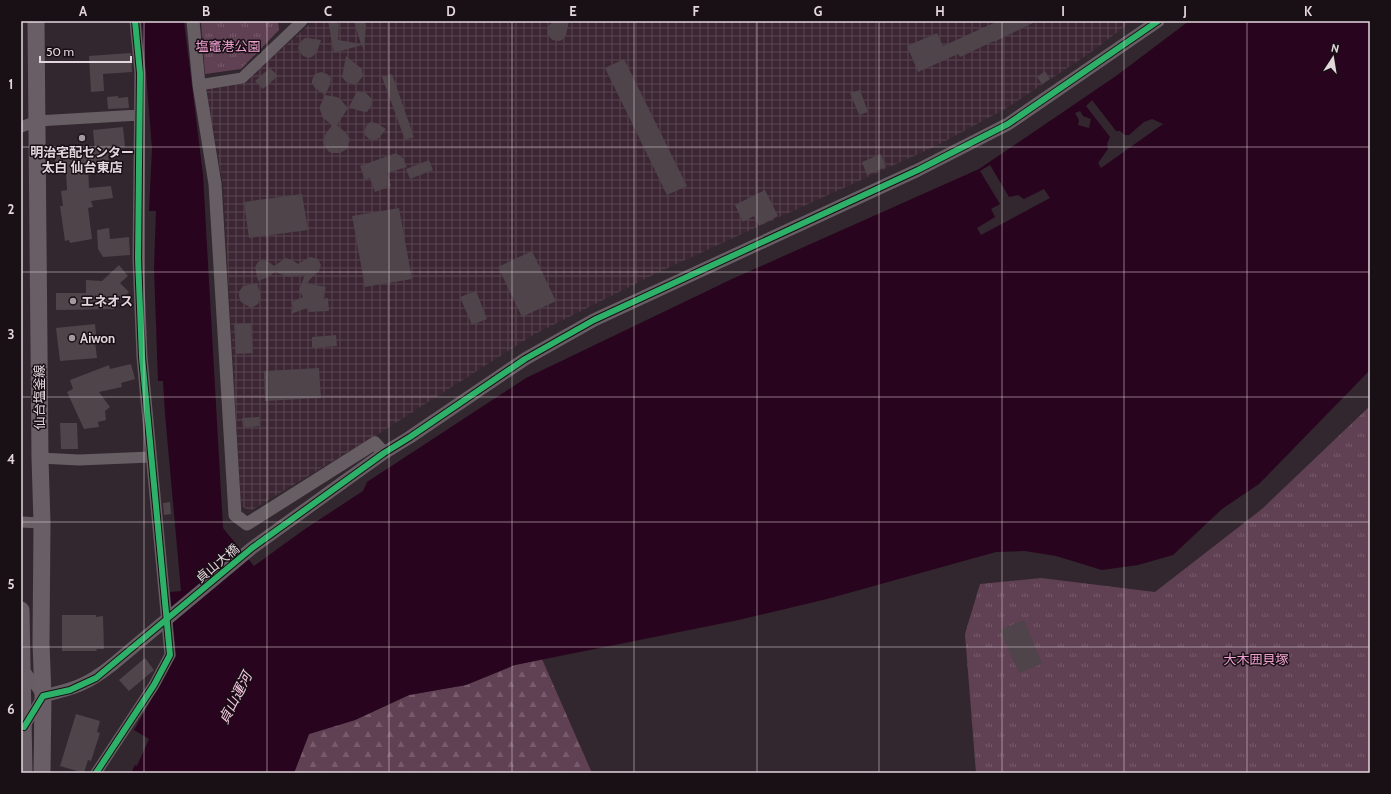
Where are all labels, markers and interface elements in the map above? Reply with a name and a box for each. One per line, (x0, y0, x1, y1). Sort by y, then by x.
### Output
text: A (79, 3, 88, 19)
text: B (202, 3, 210, 19)
text: C (324, 3, 332, 19)
text: D (446, 3, 456, 19)
text: E (569, 3, 577, 19)
text: F (693, 3, 700, 19)
text: G (814, 3, 823, 19)
text: H (935, 3, 945, 19)
text: I (1061, 3, 1065, 19)
text: J (1182, 3, 1187, 19)
text: K (1304, 3, 1313, 19)
scale bar (40, 38, 131, 64)
park label: 塩竈港公園 (195, 38, 261, 54)
north arrow (1313, 38, 1353, 78)
text: N (1330, 41, 1340, 56)
text: 50 m (46, 44, 74, 59)
text: 1 (9, 76, 13, 92)
marker: 明治宅配センター 太白 仙台東店 (77, 133, 87, 143)
place label: 明治宅配センター 太白 仙台東店 (30, 144, 134, 175)
text: 2 (8, 201, 15, 217)
place label: エネオス (81, 293, 133, 309)
marker: エネオス (68, 296, 78, 306)
text: 3 (7, 326, 15, 342)
place label: Aiwon (80, 330, 115, 346)
marker: Aiwon (67, 333, 77, 343)
street label: 仙台塩釜線 (31, 364, 47, 430)
text: 4 (7, 451, 15, 467)
street label: 貞山大橋 (192, 540, 242, 586)
text: 5 (8, 576, 15, 592)
park label: 大木囲貝塚 (1223, 651, 1289, 667)
water label: 貞山運河 (214, 666, 257, 727)
text: 6 (7, 701, 15, 717)

